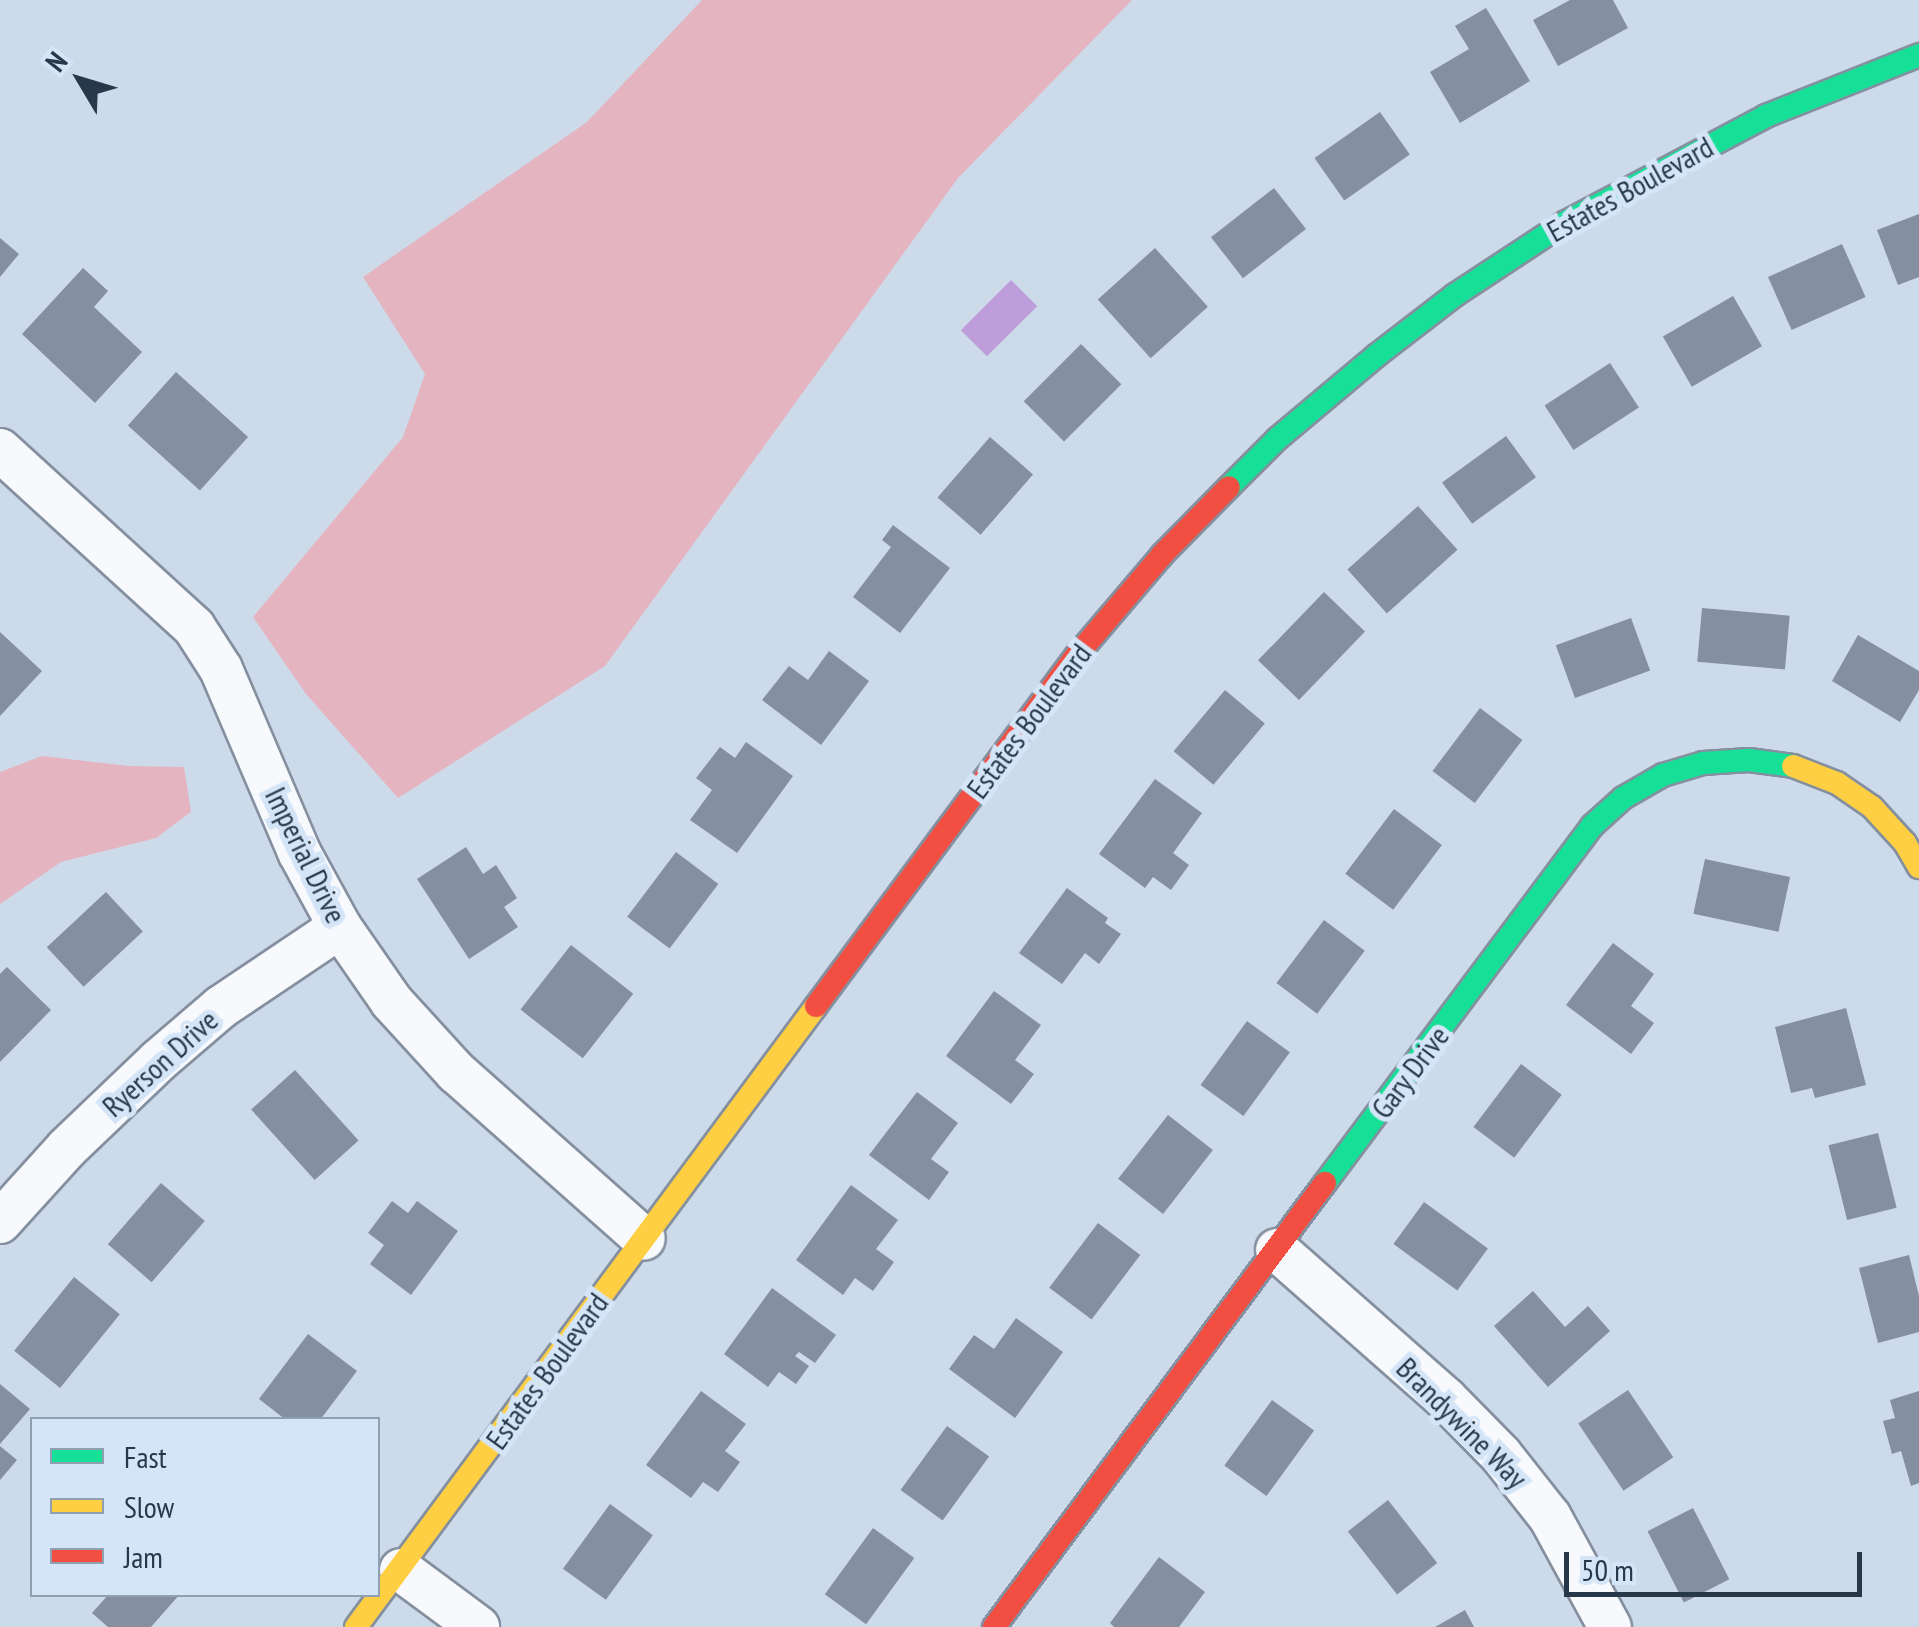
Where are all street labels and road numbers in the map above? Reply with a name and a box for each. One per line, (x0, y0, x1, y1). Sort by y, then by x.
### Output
street label: Estates Boulevard (1541, 129, 1719, 249)
street label: Estates Boulevard (959, 637, 1099, 805)
street label: Imperial Drive (258, 781, 354, 929)
street label: Ryerson Drive (95, 1002, 225, 1124)
street label: Gary Drive (1363, 1018, 1457, 1126)
street label: Estates Boulevard (478, 1286, 616, 1456)
street label: Brandywine Way (1389, 1350, 1535, 1496)

